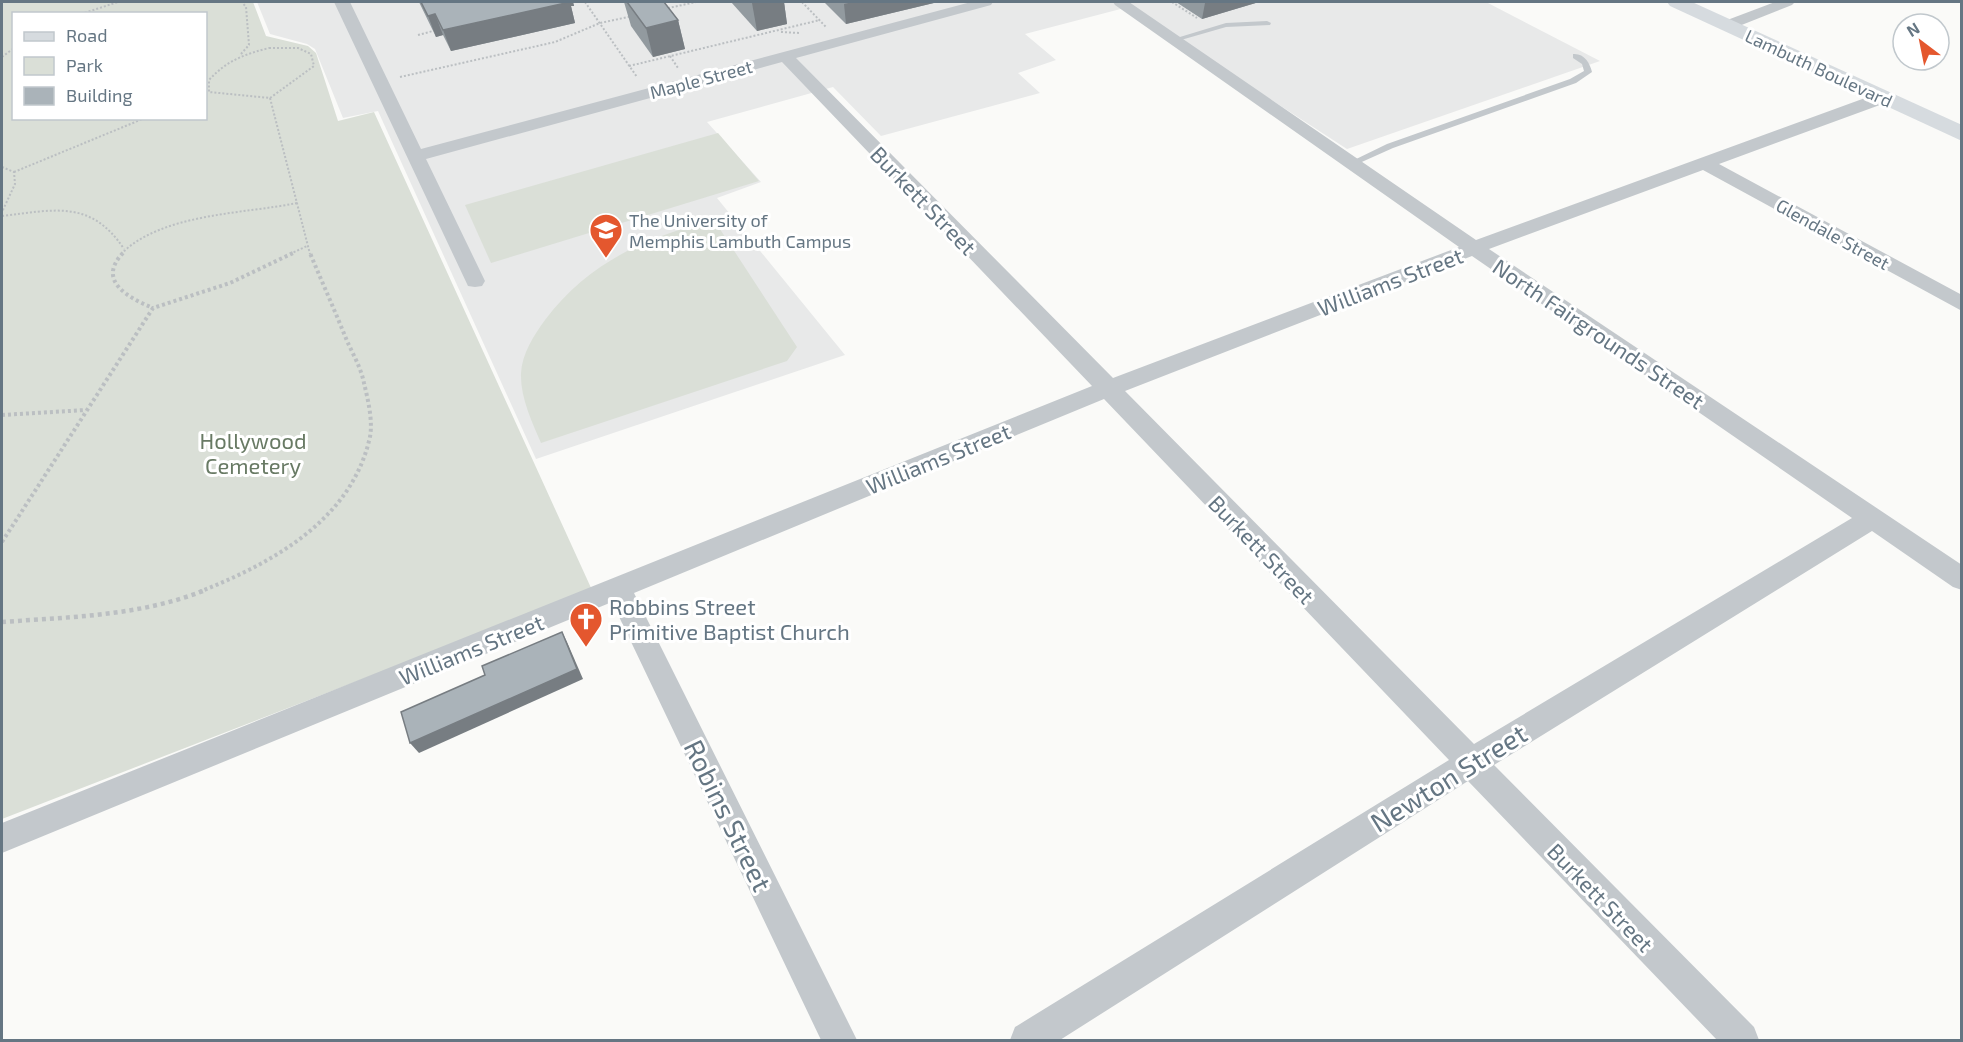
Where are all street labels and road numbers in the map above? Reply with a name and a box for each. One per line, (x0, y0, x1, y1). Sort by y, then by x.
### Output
street label: Lambuth Boulevard (1742, 24, 1896, 112)
street label: Maple Street (647, 55, 755, 103)
street label: Burkett Street (866, 140, 982, 260)
street label: Glendale Street (1773, 194, 1894, 274)
street label: Williams Street (1314, 241, 1466, 321)
street label: North Fairgrounds Street (1489, 253, 1709, 413)
street label: Williams Street (862, 417, 1014, 499)
street label: Burkett Street (1204, 489, 1320, 609)
street label: Williams Street (395, 608, 547, 690)
street label: Newton Street (1364, 716, 1532, 838)
street label: Robins Street (679, 734, 779, 896)
street label: Burkett Street (1543, 837, 1659, 957)

